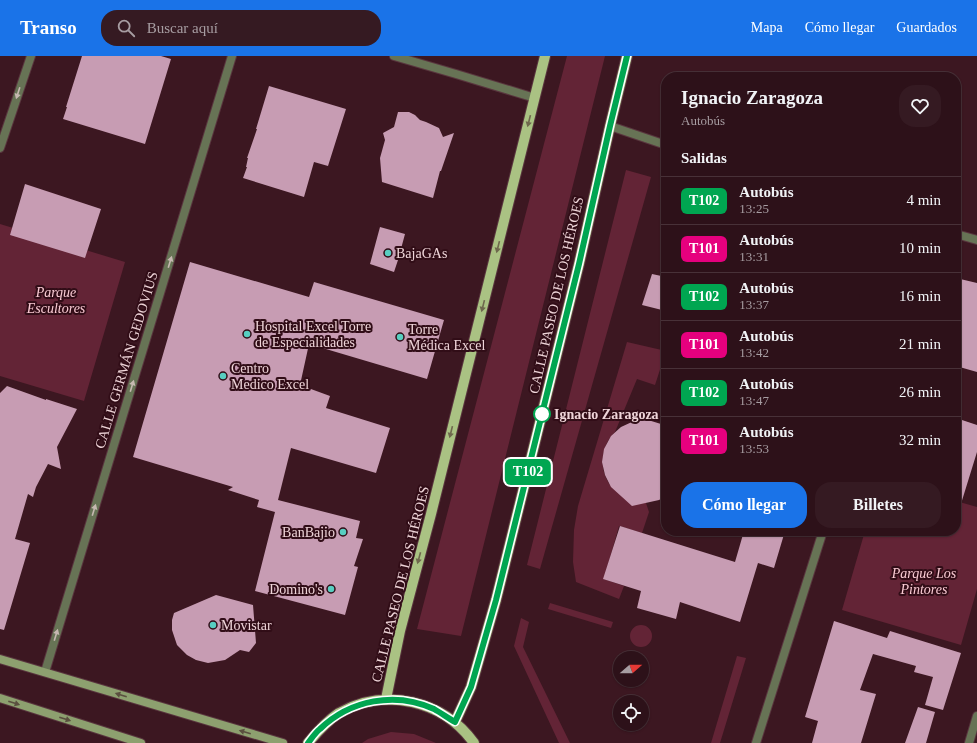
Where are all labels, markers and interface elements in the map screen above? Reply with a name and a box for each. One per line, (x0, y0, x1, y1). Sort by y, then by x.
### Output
search box (101, 10, 381, 46)
text: Transo (20, 17, 77, 38)
icon: search (115, 17, 137, 39)
text: Buscar aquí (147, 20, 218, 36)
text: Mapa (751, 20, 783, 35)
text: Cómo llegar (805, 20, 874, 35)
text: Guardados (896, 20, 957, 35)
button: heart (899, 85, 941, 127)
one-way arrow (15, 87, 21, 99)
text: Ignacio Zaragoza (681, 87, 823, 108)
text: Autobús (681, 113, 725, 128)
one-way arrow (526, 115, 532, 127)
text: Salidas (681, 150, 727, 166)
text: Autobús (739, 184, 794, 200)
text: 4 min (906, 192, 941, 208)
text: T102 (689, 193, 719, 208)
street label: CALLE PASEO DE LOS HÉROES (526, 195, 586, 395)
text: 13:25 (739, 201, 769, 216)
text: Autobús (739, 232, 794, 248)
text: 10 min (899, 240, 941, 256)
one-way arrow (495, 241, 501, 253)
text: T101 (689, 241, 719, 256)
place label: BajaGAs (396, 246, 447, 261)
marker: BajaGAs (383, 248, 393, 258)
text: 13:31 (739, 249, 769, 264)
one-way arrow (167, 255, 173, 267)
street label: CALLE GERMÁN GEDOVIUS (91, 270, 161, 450)
text: Autobús (739, 280, 794, 296)
park label: Parque Escultores (26, 285, 86, 316)
text: 16 min (899, 288, 941, 304)
text: T102 (689, 289, 719, 304)
text: 13:37 (739, 297, 769, 312)
one-way arrow (480, 300, 486, 312)
place label: Hospital Excel Torre de Especialidades (255, 319, 371, 350)
place label: Torre Médica Excel (408, 322, 485, 353)
text: Autobús (739, 328, 794, 344)
marker: Hospital Excel Torre de Especialidades (242, 329, 252, 339)
marker: Torre Médica Excel (395, 332, 405, 342)
text: 21 min (899, 336, 941, 352)
text: T101 (689, 337, 719, 352)
text: 13:42 (739, 345, 769, 360)
place label: Centro Medico Excel (231, 361, 309, 392)
marker: Centro Medico Excel (218, 371, 228, 381)
text: Autobús (739, 376, 794, 392)
one-way arrow (129, 380, 135, 392)
text: 26 min (899, 384, 941, 400)
text: T102 (689, 385, 719, 400)
text: 13:47 (739, 393, 769, 408)
marker: Ignacio Zaragoza (533, 405, 551, 423)
place label: Ignacio Zaragoza (554, 407, 659, 422)
text: Autobús (739, 424, 794, 440)
one-way arrow (448, 426, 454, 438)
text: 32 min (899, 432, 941, 448)
text: T101 (689, 433, 719, 448)
text: 13:53 (739, 441, 769, 456)
line badge: T102 (500, 459, 556, 485)
text: T102 (513, 464, 543, 479)
button: Cómo llegar (681, 482, 807, 528)
button: Billetes (815, 482, 941, 528)
street label: CALLE PASEO DE LOS HÉROES (368, 484, 432, 684)
one-way arrow (91, 504, 97, 516)
place label: BanBajio (282, 525, 335, 540)
marker: BanBajio (338, 527, 348, 537)
one-way arrow (416, 552, 422, 565)
park label: Parque Los Pintores (891, 566, 957, 597)
place label: Domino's (269, 582, 323, 597)
marker: Domino's (326, 584, 336, 594)
place label: Movistar (221, 618, 272, 633)
marker: Movistar (208, 620, 218, 630)
one-way arrow (53, 628, 59, 640)
north arrow (613, 651, 649, 687)
map controls (613, 651, 649, 731)
one-way arrow (114, 692, 126, 698)
button: locate (613, 695, 649, 731)
one-way arrow (8, 700, 20, 706)
one-way arrow (59, 716, 71, 722)
one-way arrow (239, 729, 251, 735)

